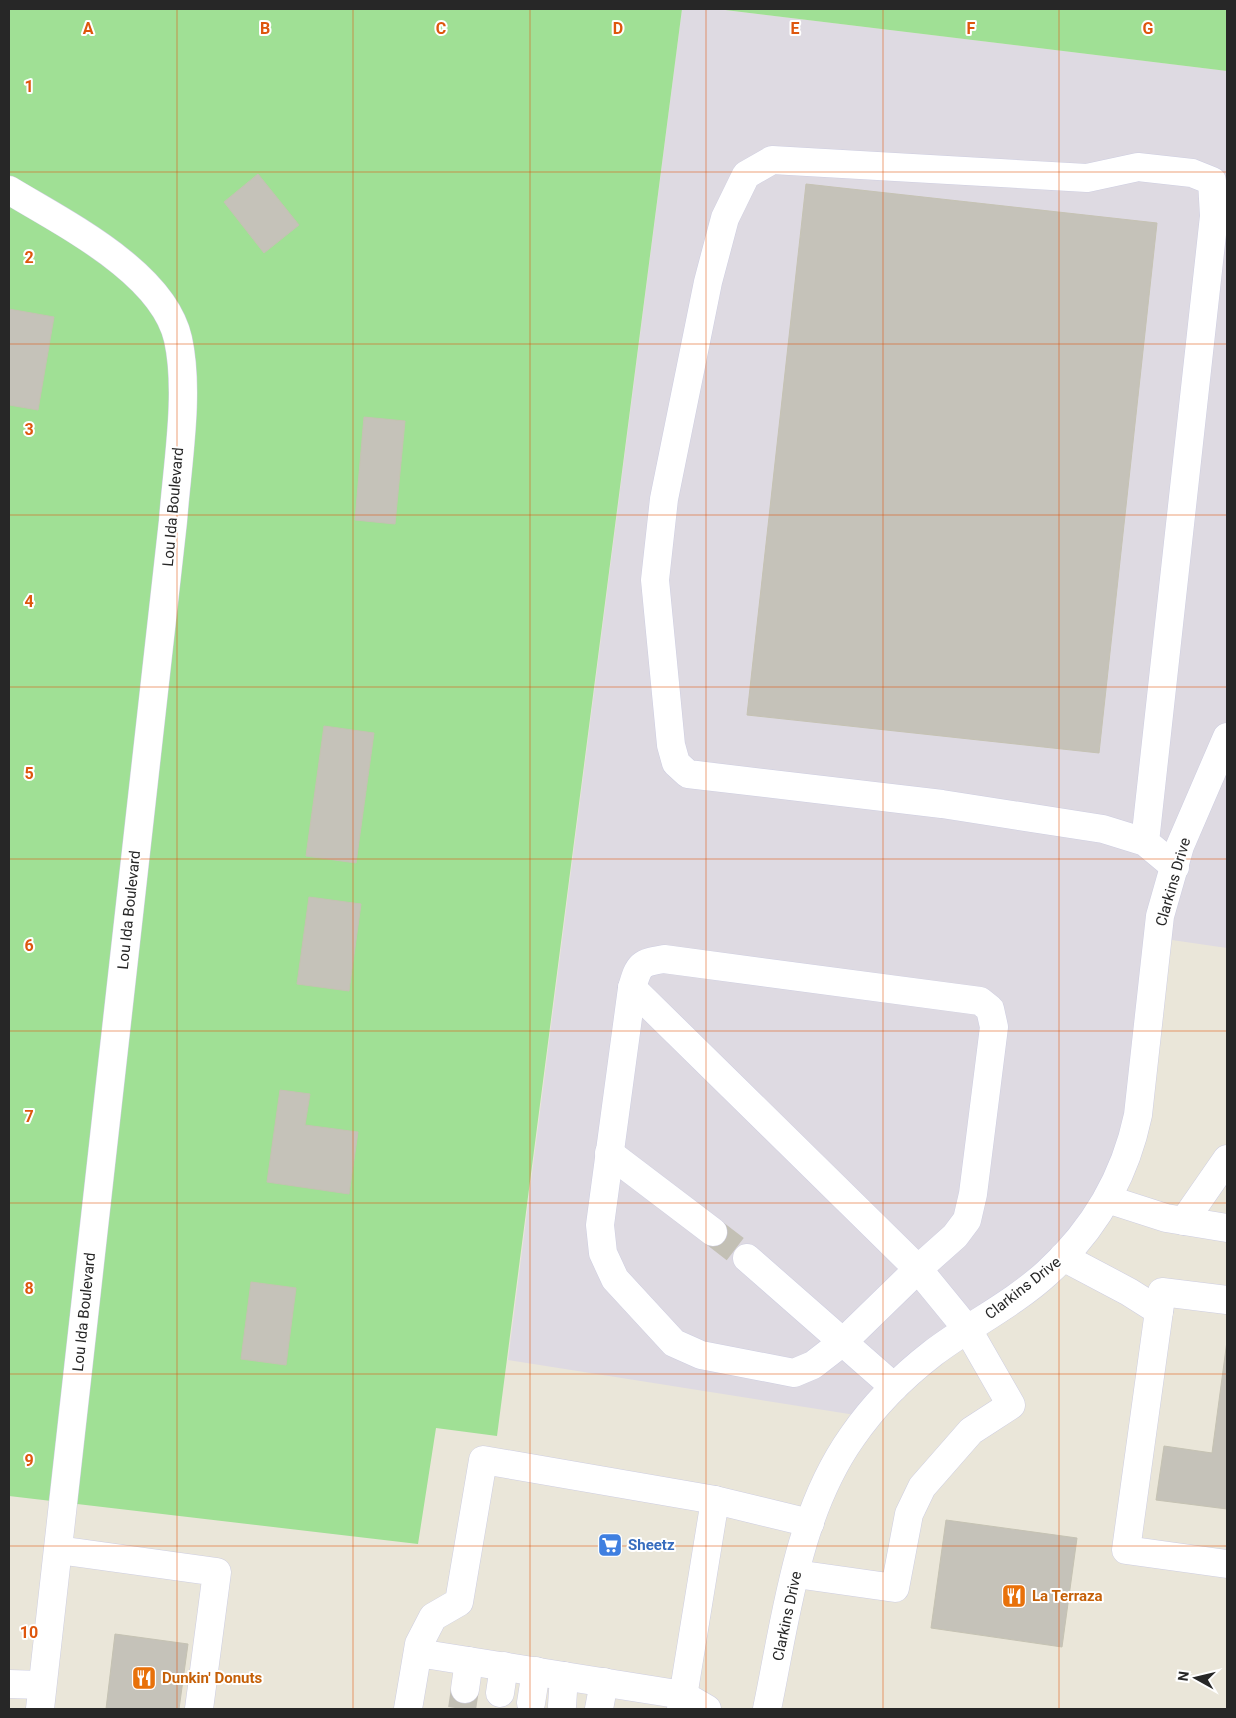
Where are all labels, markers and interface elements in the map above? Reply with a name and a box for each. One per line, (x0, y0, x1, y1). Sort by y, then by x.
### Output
text: A (83, 19, 94, 38)
text: B (260, 19, 270, 38)
text: C (436, 19, 446, 38)
text: D (613, 19, 623, 38)
text: E (791, 19, 800, 38)
text: F (967, 19, 976, 38)
text: G (1143, 19, 1154, 38)
text: 1 (24, 77, 34, 96)
text: 2 (24, 248, 34, 267)
text: 3 (24, 420, 34, 439)
street label: Lou Ida Boulevard (159, 447, 187, 567)
text: 4 (24, 592, 34, 611)
text: 5 (24, 764, 34, 783)
street label: Clarkins Drive (1152, 836, 1194, 928)
street label: Lou Ida Boulevard (114, 850, 144, 970)
text: 6 (24, 936, 34, 955)
text: 7 (24, 1107, 34, 1126)
street label: Lou Ida Boulevard (69, 1252, 99, 1372)
street label: Clarkins Drive (981, 1253, 1065, 1323)
text: 8 (24, 1279, 34, 1298)
text: 9 (24, 1451, 34, 1470)
supermarket icon: Sheetz (597, 1532, 623, 1558)
place label: Sheetz (628, 1536, 675, 1554)
street label: Clarkins Drive (769, 1569, 805, 1663)
restaurant icon: La Terraza (1001, 1583, 1027, 1609)
place label: La Terraza (1032, 1587, 1103, 1605)
text: 10 (20, 1623, 38, 1642)
north arrow (1171, 1653, 1221, 1703)
restaurant icon: Dunkin' Donuts (131, 1665, 157, 1691)
place label: Dunkin' Donuts (162, 1669, 263, 1687)
text: N (1175, 1670, 1192, 1682)

